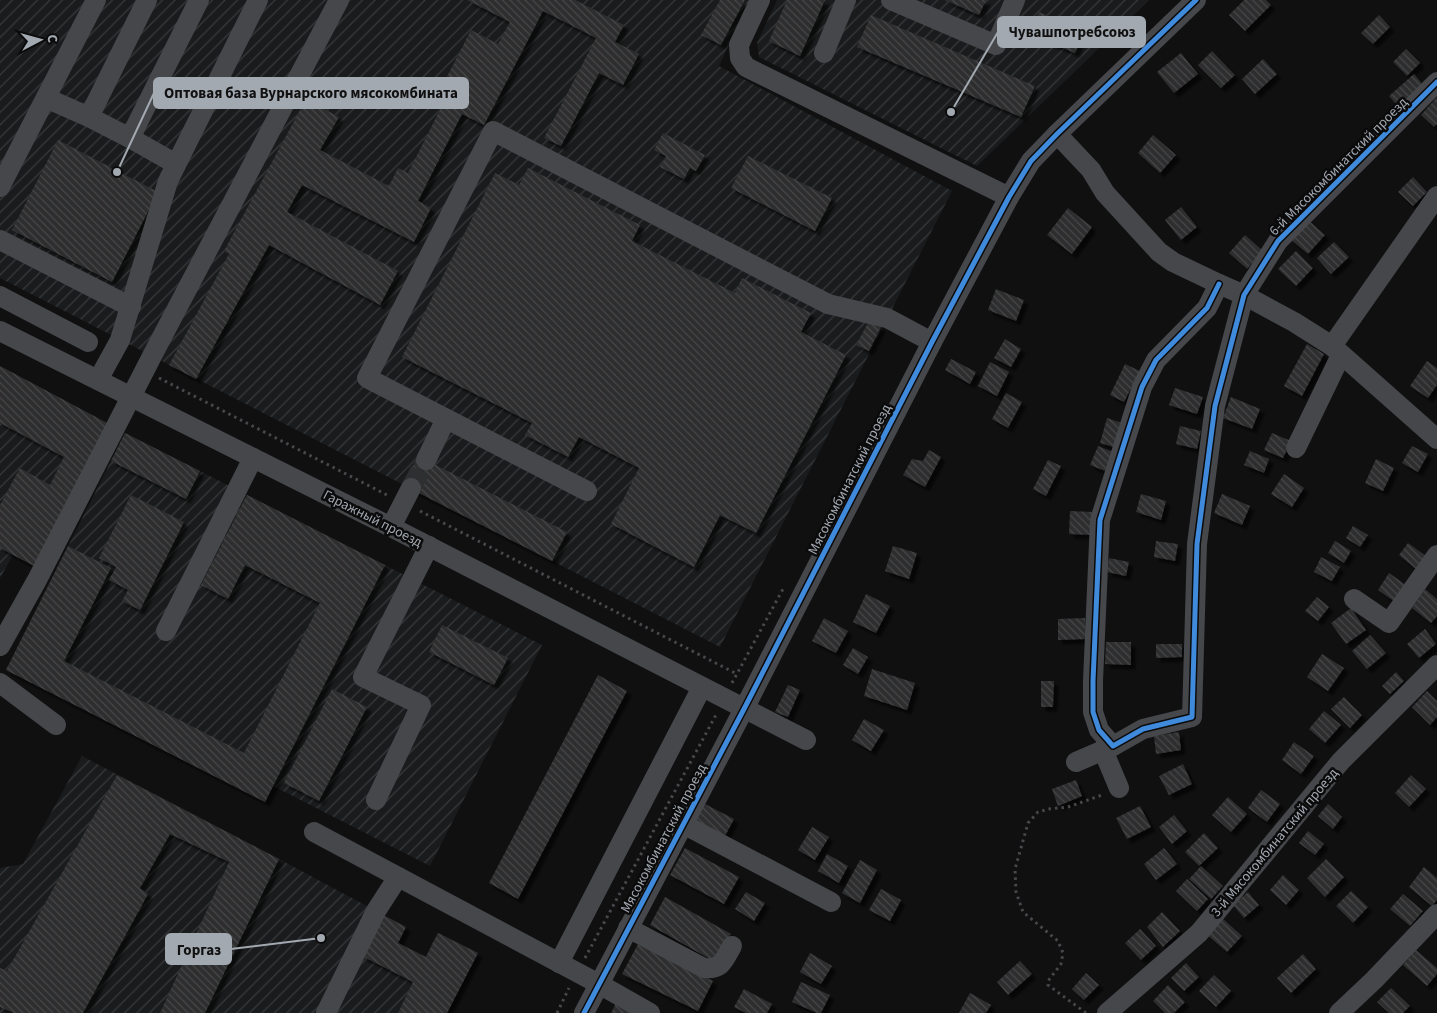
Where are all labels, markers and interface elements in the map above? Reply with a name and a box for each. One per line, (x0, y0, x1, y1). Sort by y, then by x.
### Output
north arrow (15, 15, 65, 65)
callout: Чувашпотребсоюз (998, 17, 1145, 47)
text: Чувашпотребсоюз (1008, 22, 1136, 43)
text: С (42, 34, 62, 44)
callout: Оптовая база Вурнарского мясокомбината (154, 78, 468, 108)
text: Оптовая база Вурнарского мясокомбината (164, 83, 458, 104)
street label: 6-й Мясокомбинатский проезд (1265, 93, 1413, 240)
street label: Мясокомбинатский проезд (803, 400, 897, 558)
street label: Гаражный проезд (319, 485, 426, 553)
street label: Мясокомбинатский проезд (616, 760, 712, 917)
street label: 3-й Мясокомбинатский проезд (1207, 764, 1343, 921)
callout: Горгаз (166, 934, 231, 964)
text: Горгаз (177, 940, 221, 961)

